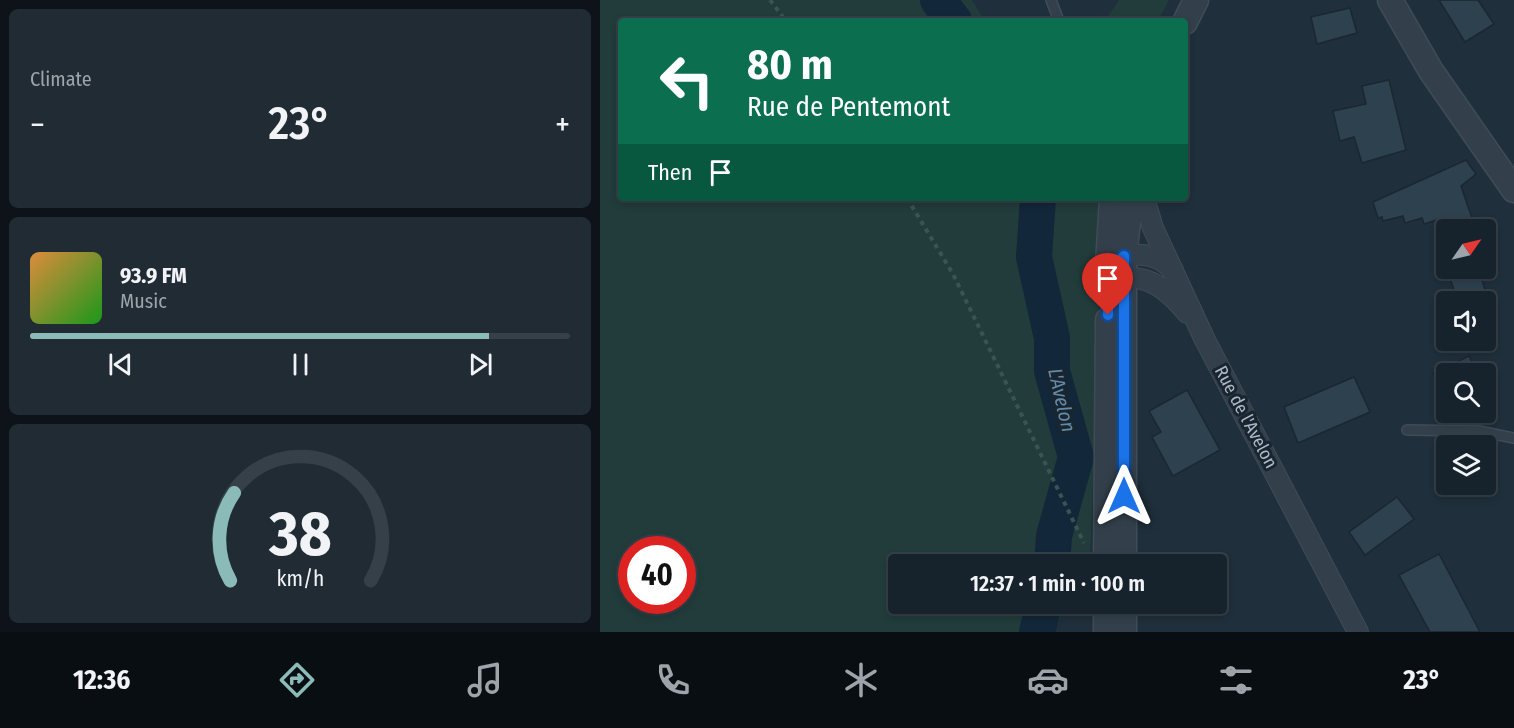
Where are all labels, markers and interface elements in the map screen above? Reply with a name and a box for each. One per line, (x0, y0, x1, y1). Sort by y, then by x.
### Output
text: 80 m (747, 40, 833, 90)
icon: left (648, 42, 726, 120)
text: Climate (30, 67, 92, 91)
text: Rue de Pentemont (747, 91, 950, 123)
text: 23° (269, 97, 331, 151)
text: − (30, 105, 45, 145)
text: + (555, 105, 570, 145)
icon: arrive (704, 156, 737, 189)
text: Then (648, 159, 692, 186)
north arrow (1436, 219, 1496, 279)
map controls (1436, 219, 1496, 495)
pin (1082, 253, 1133, 315)
text: 93.9 FM (120, 262, 187, 289)
icon: arrive (1091, 262, 1124, 295)
text: Music (120, 289, 167, 313)
button: sound (1436, 291, 1496, 351)
icon: previous (104, 348, 137, 381)
icon: pause (284, 348, 317, 381)
icon: next (464, 348, 497, 381)
street label: Rue de l'Avelon (1210, 362, 1282, 472)
button: search (1436, 363, 1496, 423)
water label: L'Avelon (1043, 366, 1081, 434)
button: layers (1436, 435, 1496, 495)
position arrow (1092, 464, 1156, 528)
text: 38 (268, 497, 331, 572)
speed limit sign: 40 (618, 536, 696, 614)
text: km/h (276, 566, 324, 592)
text: 12:37 · 1 min · 100 m (970, 570, 1145, 597)
icon: directions (276, 659, 318, 701)
icon: music (464, 659, 506, 701)
icon: phone (652, 659, 694, 701)
icon: climate (840, 659, 882, 701)
icon: car (1027, 659, 1069, 701)
icon: filters (1215, 659, 1257, 701)
text: 12:36 (73, 664, 130, 696)
text: 23° (1403, 664, 1441, 696)

